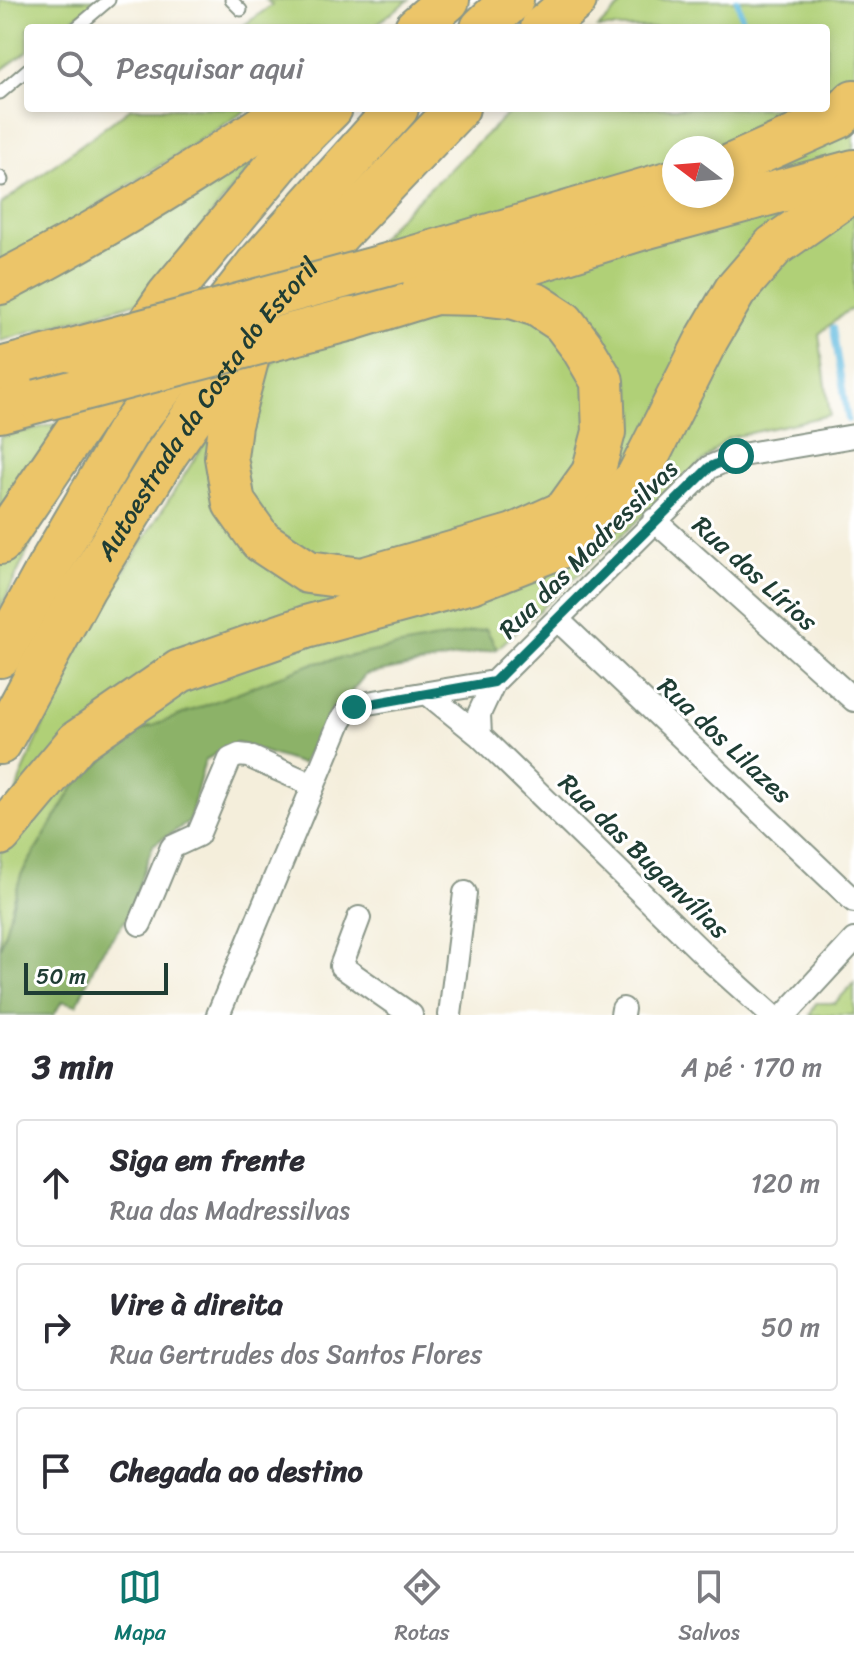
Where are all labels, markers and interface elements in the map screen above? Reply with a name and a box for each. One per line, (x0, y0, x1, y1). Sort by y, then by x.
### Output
search box (24, 24, 830, 112)
text: Pesquisar aqui (116, 41, 304, 95)
icon: search (52, 46, 96, 90)
north arrow (662, 136, 734, 208)
street label: Autoestrada da Costa do Estoril (83, 246, 331, 570)
route start (718, 438, 754, 474)
street label: Rua das Madressilvas (487, 448, 689, 650)
street label: Rua dos Lírios (681, 503, 830, 643)
street label: Rua dos Lilazes (647, 665, 803, 815)
route end (336, 689, 372, 725)
street label: Rua das Buganvílias (547, 762, 741, 951)
text: 50 m (36, 957, 86, 996)
scale bar (24, 959, 168, 995)
text: 3 min (32, 1037, 113, 1097)
text: A pé · 170 m (681, 1044, 822, 1090)
text: Siga em frente (110, 1133, 305, 1187)
text: 120 m (751, 1160, 820, 1206)
icon: ahead (34, 1161, 78, 1205)
text: Rua das Madressilvas (110, 1187, 350, 1233)
text: Vire à direita (110, 1277, 283, 1331)
text: 50 m (761, 1304, 820, 1350)
icon: right (34, 1305, 78, 1349)
text: Rua Gertrudes dos Santos Flores (110, 1331, 482, 1377)
text: Chegada ao destino (110, 1444, 363, 1498)
icon: arrive (34, 1449, 78, 1493)
tab: Mapa (114, 1565, 166, 1652)
tab: Rotas (394, 1565, 450, 1652)
tab: Salvos (678, 1565, 740, 1652)

